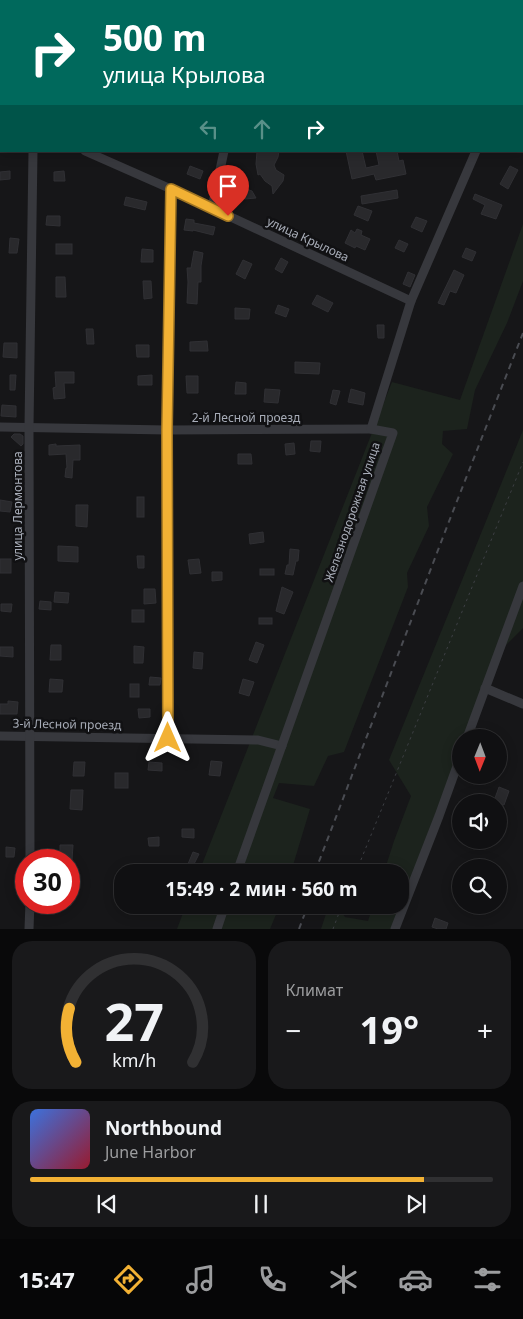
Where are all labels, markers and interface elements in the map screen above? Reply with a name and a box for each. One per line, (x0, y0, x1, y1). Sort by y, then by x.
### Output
text: 500 m (103, 14, 206, 61)
icon: right (20, 20, 85, 85)
text: улица Крылова (103, 59, 266, 89)
icon: left (195, 115, 223, 143)
icon: ahead (248, 115, 276, 143)
icon: right (301, 115, 329, 143)
pin (207, 165, 249, 216)
icon: arrive (214, 172, 242, 200)
street label: улица Крылова (264, 213, 352, 265)
street label: 2-й Лесной проезд (192, 409, 301, 426)
street label: Железнодорожная улица (320, 440, 384, 584)
street label: улица Лермонтова (9, 451, 26, 561)
position arrow (141, 711, 193, 763)
street label: 3-й Лесной проезд (12, 715, 122, 733)
north arrow (452, 729, 508, 784)
map controls (452, 729, 507, 914)
button: sound (452, 794, 507, 849)
speed limit sign: 30 (15, 849, 80, 914)
button: search (452, 859, 507, 914)
text: 15:49 · 2 мин · 560 m (165, 876, 358, 902)
text: Климат (286, 979, 343, 1001)
text: 27 (104, 985, 164, 1056)
text: 19° (359, 1003, 419, 1055)
text: − (286, 1011, 302, 1049)
text: + (477, 1011, 493, 1049)
text: km/h (112, 1048, 156, 1072)
text: Northbound (105, 1115, 222, 1141)
text: June Harbor (105, 1141, 196, 1163)
icon: previous (93, 1190, 121, 1218)
icon: pause (247, 1190, 275, 1218)
icon: next (402, 1190, 430, 1218)
icon: directions (111, 1262, 146, 1297)
icon: music (183, 1262, 218, 1297)
icon: phone (255, 1262, 290, 1297)
icon: climate (326, 1262, 361, 1297)
icon: car (398, 1262, 433, 1297)
icon: filters (470, 1262, 505, 1297)
text: 15:47 (18, 1264, 75, 1294)

